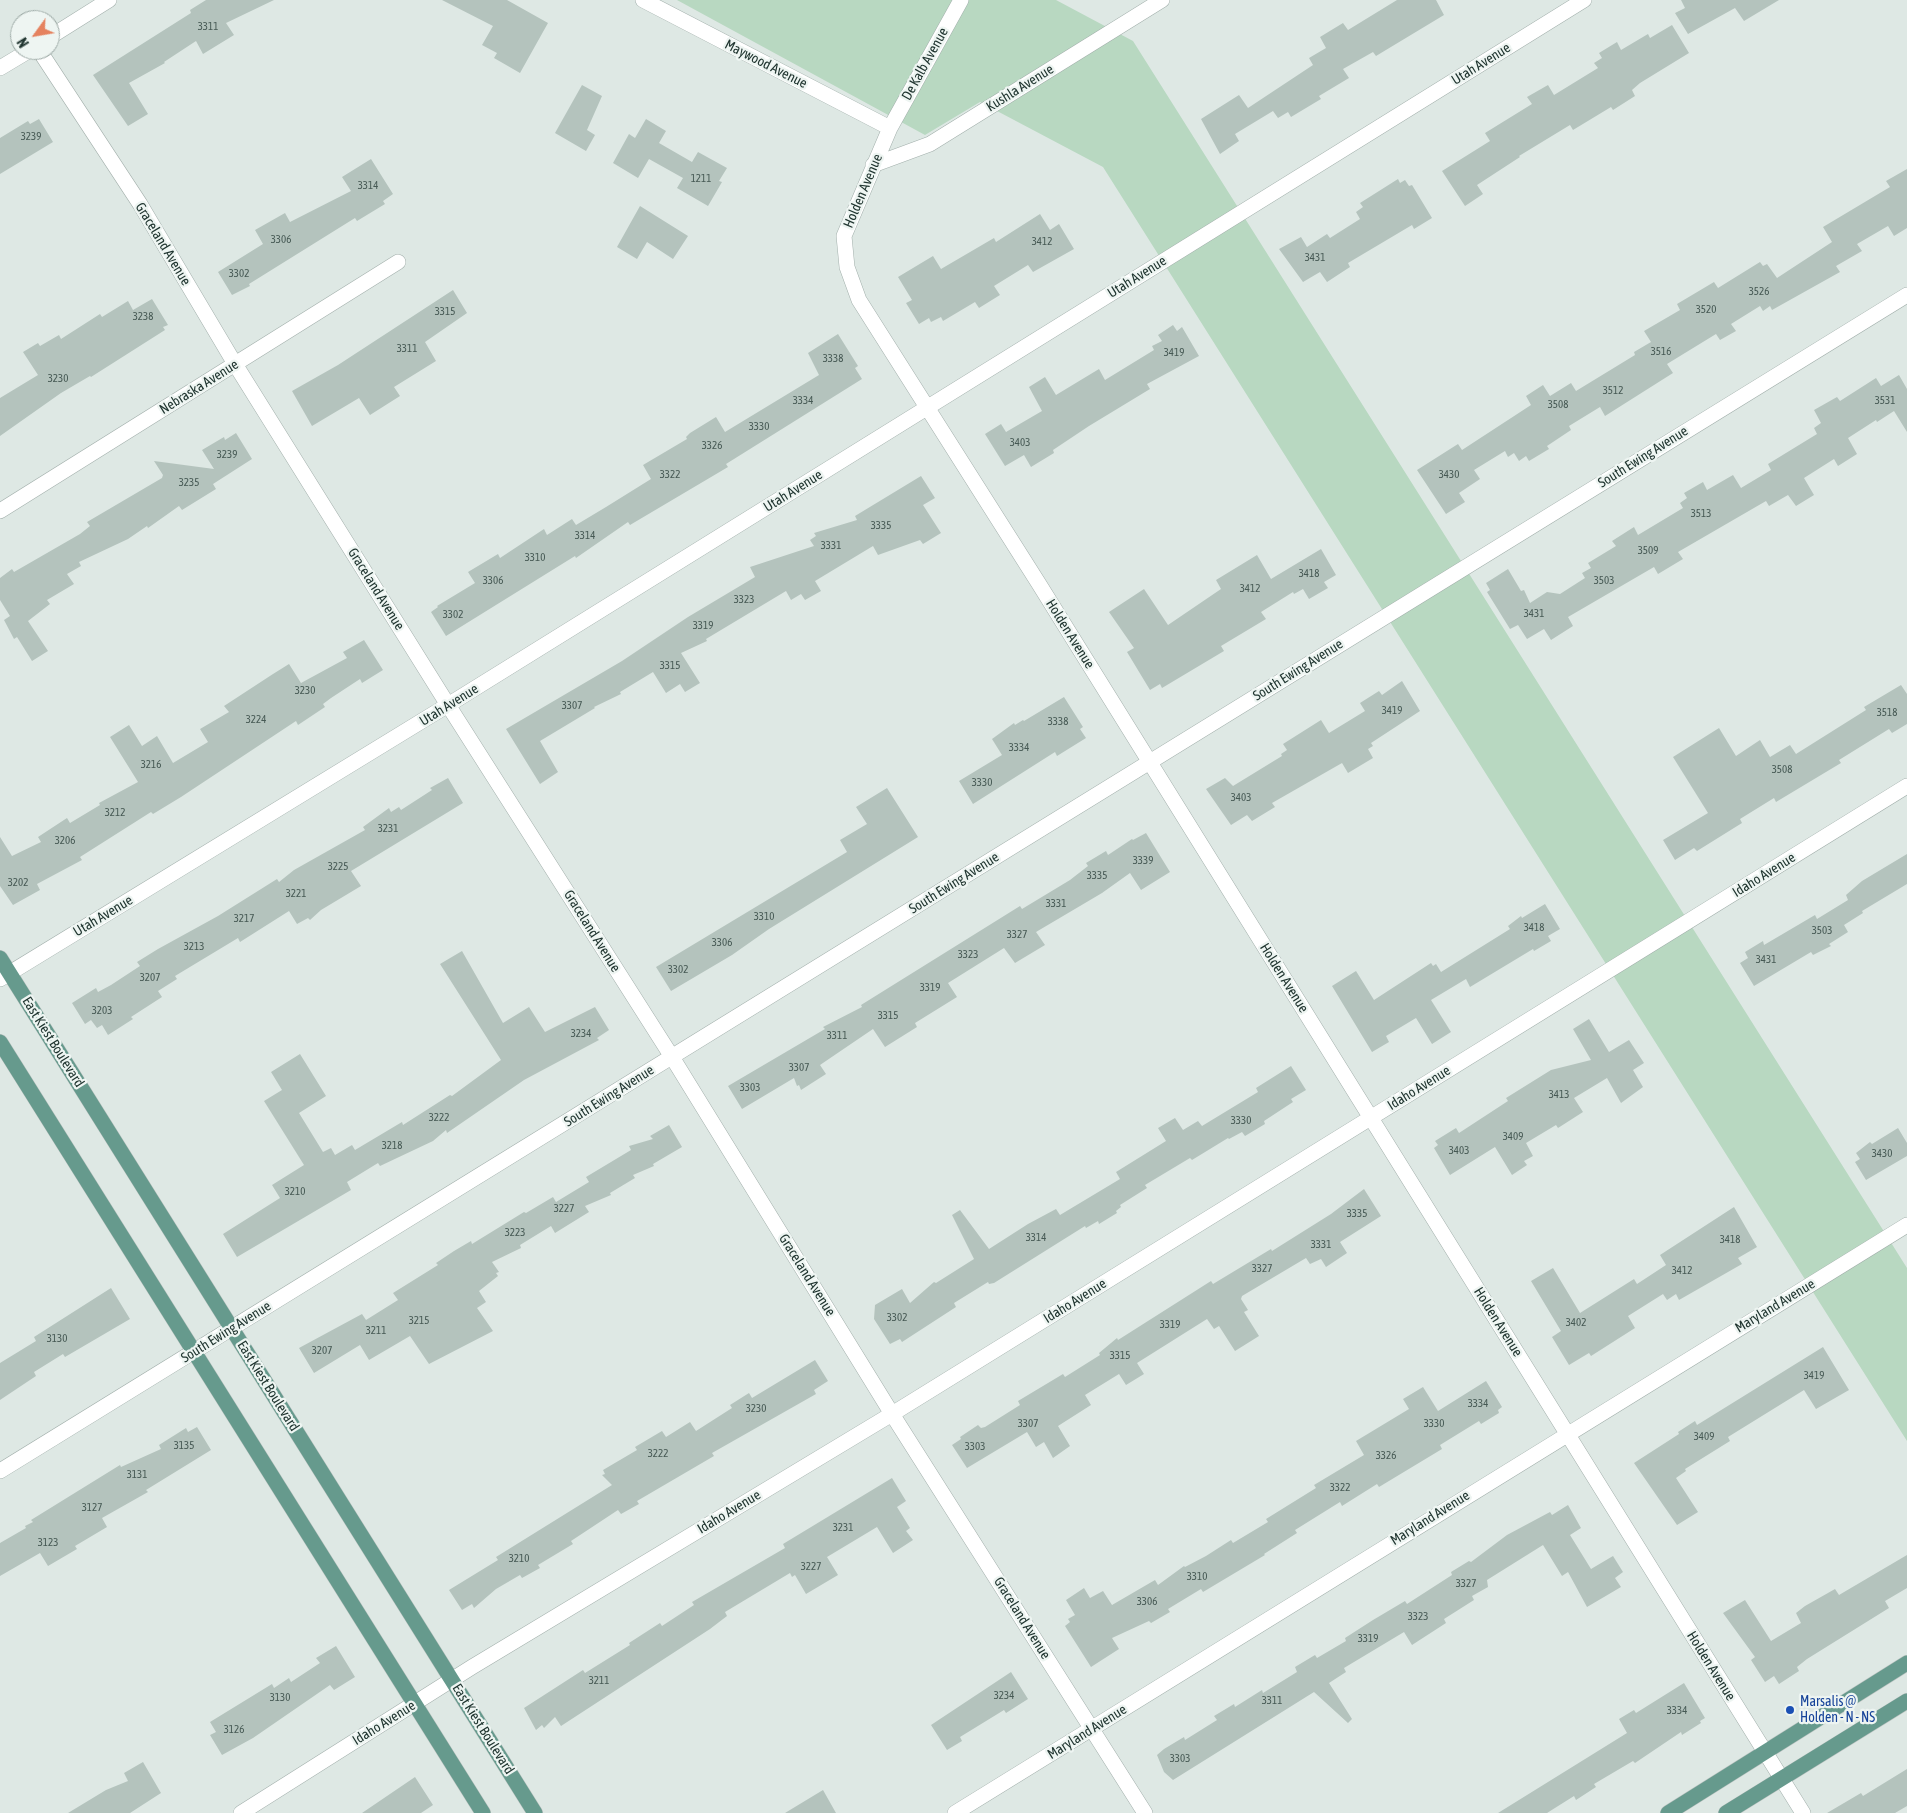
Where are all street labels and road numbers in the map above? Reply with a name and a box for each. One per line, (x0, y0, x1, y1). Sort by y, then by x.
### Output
street label: De Kalb Avenue (898, 25, 952, 103)
street label: Maywood Avenue (722, 36, 810, 92)
street label: Utah Avenue (1448, 39, 1514, 89)
street label: Kushla Avenue (983, 61, 1057, 115)
street label: Holden Avenue (840, 151, 886, 231)
street label: Graceland Avenue (132, 200, 194, 288)
street label: Utah Avenue (1104, 252, 1170, 302)
street label: Nebraska Avenue (156, 356, 242, 418)
street label: South Ewing Avenue (1595, 423, 1691, 491)
street label: Utah Avenue (760, 466, 826, 516)
street label: Graceland Avenue (344, 545, 408, 633)
street label: Holden Avenue (1042, 596, 1098, 672)
street label: South Ewing Avenue (1250, 636, 1346, 704)
street label: Utah Avenue (416, 680, 482, 730)
street label: South Ewing Avenue (906, 849, 1002, 917)
street label: Idaho Avenue (1730, 849, 1798, 901)
street label: Graceland Avenue (560, 887, 624, 975)
street label: Utah Avenue (70, 892, 136, 940)
street label: Holden Avenue (1256, 940, 1312, 1016)
street label: East Kiest Boulevard (18, 994, 88, 1090)
street label: South Ewing Avenue (561, 1062, 657, 1130)
street label: Idaho Avenue (1385, 1062, 1453, 1114)
street label: Graceland Avenue (775, 1231, 839, 1319)
street label: Idaho Avenue (1041, 1275, 1109, 1327)
street label: Maryland Avenue (1732, 1276, 1818, 1336)
street label: Holden Avenue (1470, 1284, 1526, 1360)
street label: South Ewing Avenue (178, 1298, 274, 1366)
street label: East Kiest Boulevard (233, 1338, 303, 1434)
street label: Idaho Avenue (694, 1487, 764, 1537)
street label: Maryland Avenue (1387, 1487, 1473, 1549)
street label: Graceland Avenue (990, 1574, 1054, 1662)
street label: Holden Avenue (1683, 1628, 1739, 1704)
street label: East Kiest Boulevard (448, 1681, 518, 1777)
street label: Idaho Avenue (350, 1697, 418, 1749)
street label: Maryland Avenue (1044, 1701, 1130, 1763)

